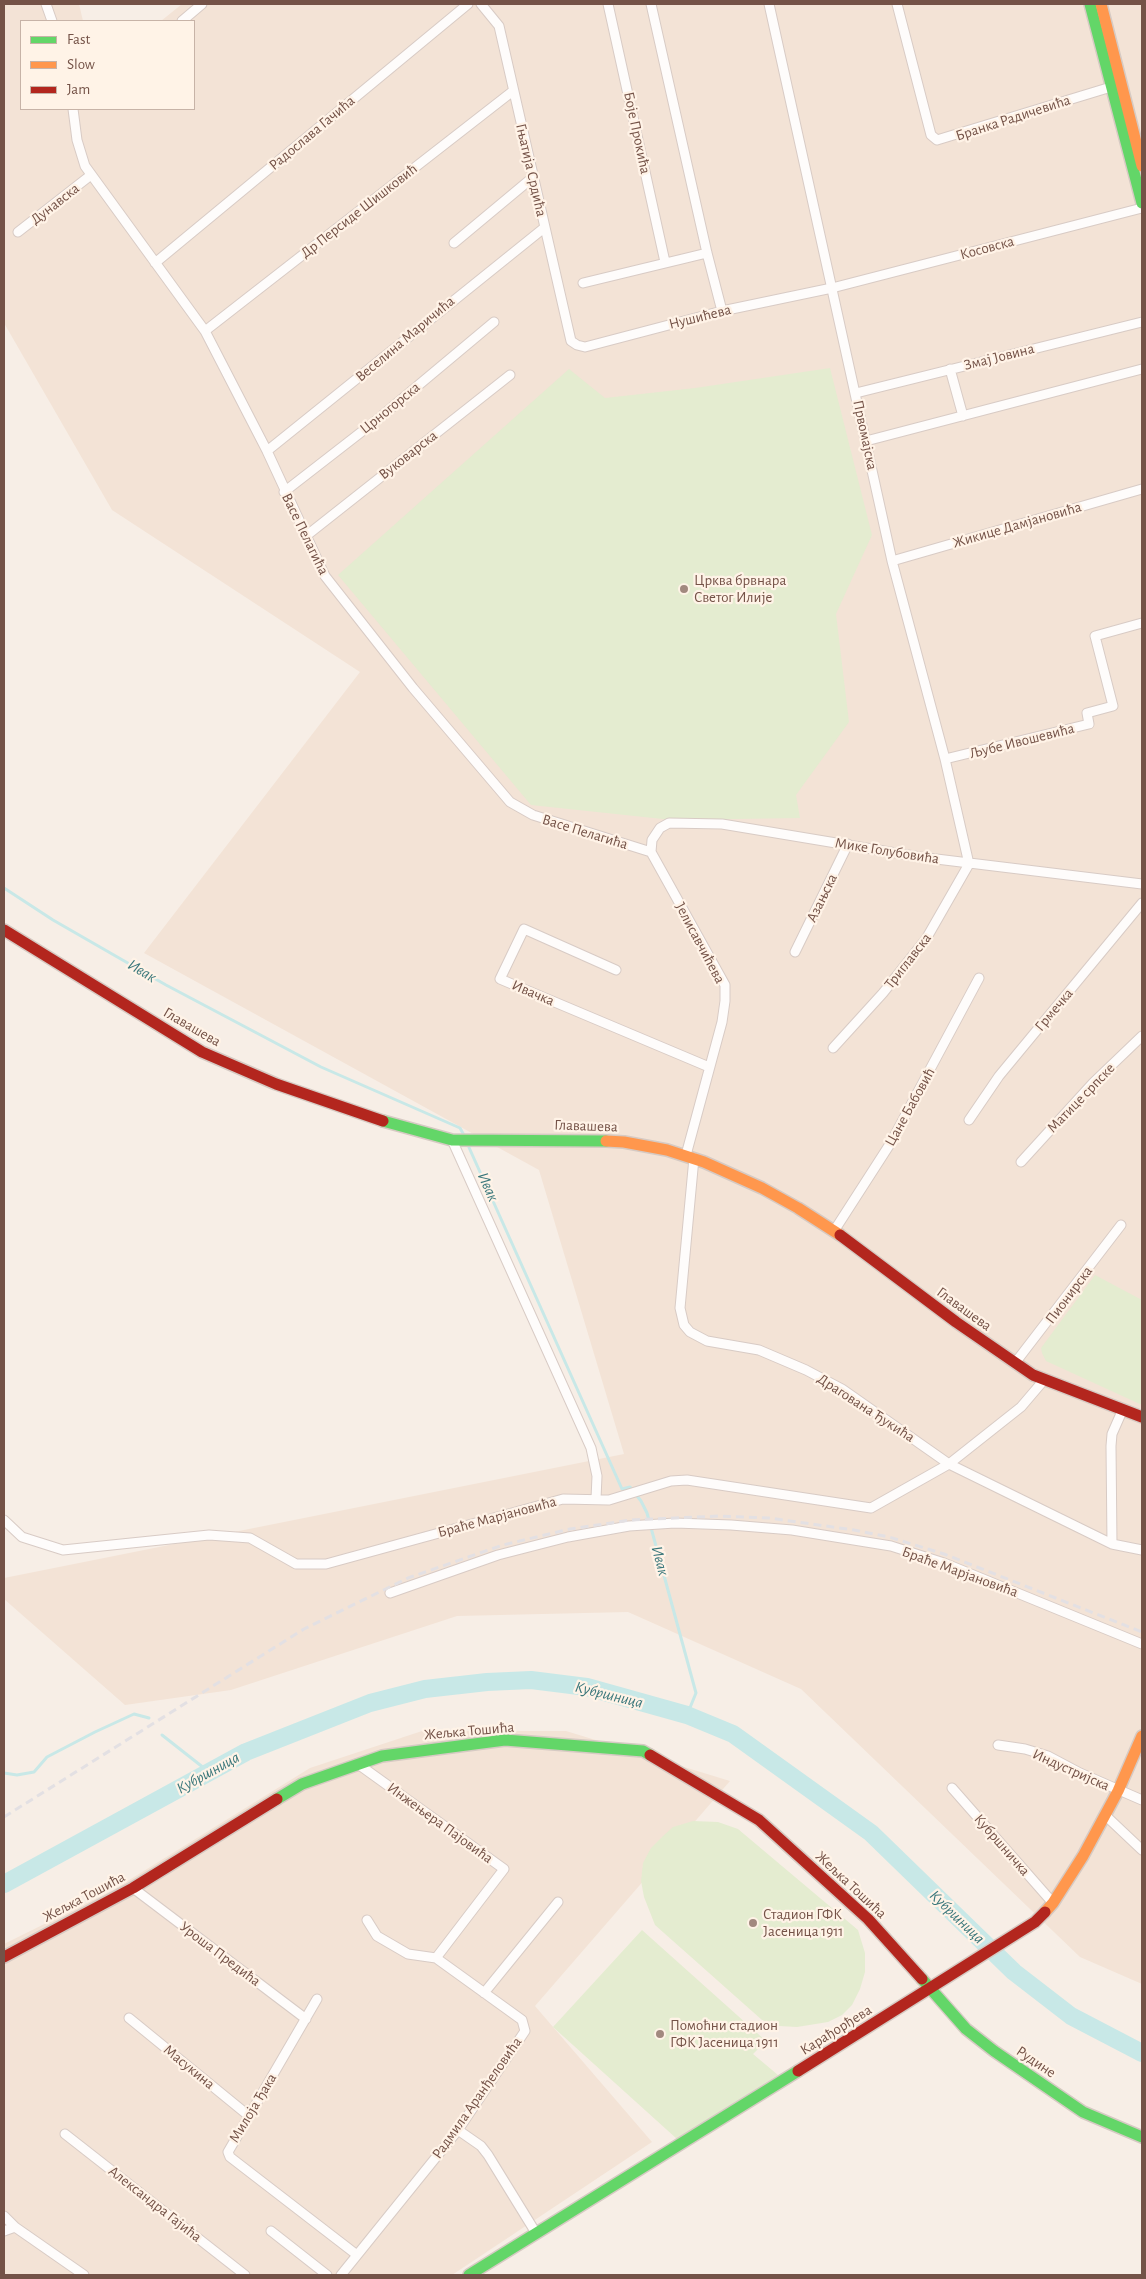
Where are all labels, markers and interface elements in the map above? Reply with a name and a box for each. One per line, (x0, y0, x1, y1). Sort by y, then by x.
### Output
legend (20, 20, 195, 110)
text: Fast (67, 32, 90, 47)
text: Slow (67, 57, 95, 72)
text: Jam (67, 82, 90, 97)
street label: Боје Прокића (620, 90, 654, 176)
street label: Бранка Радичевића (953, 91, 1073, 145)
street label: Радослава Гачића (265, 92, 359, 174)
street label: Гњатија Срдића (512, 122, 550, 218)
street label: Др Персиде Шишковић (297, 160, 421, 262)
street label: Дунавска (27, 179, 83, 229)
street label: Косовска (958, 232, 1016, 264)
street label: Веселина Маричића (352, 292, 458, 386)
street label: Нушићева (667, 301, 733, 333)
street label: Змај Јовина (962, 340, 1036, 374)
street label: Црногорска (356, 378, 424, 438)
street label: Првомајска (849, 398, 881, 472)
street label: Вуковарска (375, 427, 441, 483)
street label: Васе Пелагића (277, 490, 333, 578)
street label: Жикице Дамјановића (950, 498, 1084, 552)
place label: Црква брвнара Светог Илије (694, 571, 786, 606)
marker: Црква брвнара Светог Илије (678, 583, 690, 595)
street label: Љубе Ивошевића (968, 719, 1076, 763)
street label: Васе Пелагића (540, 810, 630, 854)
street label: Мике Голубовића (834, 834, 940, 868)
street label: Азањска (803, 871, 841, 925)
street label: Јелисавчићева (671, 899, 729, 987)
street label: Триглавска (881, 930, 935, 992)
water label: Ивак (124, 955, 160, 987)
street label: Ивачка (509, 976, 557, 1010)
street label: Грмечка (1031, 985, 1077, 1035)
street label: Главашева (160, 1003, 224, 1051)
street label: Матице српске (1043, 1059, 1119, 1137)
street label: Цане Бабовић (881, 1065, 939, 1149)
street label: Главашева (554, 1116, 618, 1136)
water label: Ивак (473, 1169, 503, 1205)
street label: Пионирска (1041, 1263, 1097, 1327)
street label: Главашева (933, 1283, 995, 1335)
street label: Драгована Ђукића (814, 1370, 918, 1446)
street label: Браће Марјановића (436, 1492, 558, 1542)
street label: Браће Марјановића (900, 1543, 1020, 1601)
water label: Ивак (647, 1544, 673, 1578)
water label: Кубршница (573, 1677, 645, 1713)
street label: Жељка Тошића (423, 1718, 515, 1744)
street label: Индустријска (1030, 1745, 1112, 1795)
water label: Кубршница (173, 1748, 243, 1798)
street label: Инжењера Пајовића (384, 1779, 496, 1867)
street label: Кубршничка (970, 1810, 1034, 1880)
street label: Жељка Тошића (812, 1847, 890, 1923)
street label: Жељка Тошића (40, 1868, 128, 1926)
water label: Кубршница (926, 1886, 988, 1948)
place label: Стадион ГФК Јасеница 1911 (763, 1905, 844, 1940)
marker: Стадион ГФК Јасеница 1911 (747, 1917, 759, 1929)
street label: Уроша Предића (176, 1918, 264, 1990)
street label: Карађорђева (797, 2001, 875, 2059)
place label: Помоћни стадион ГФК Јасеница 1911 (670, 2016, 779, 2051)
marker: Помоћни стадион ГФК Јасеница 1911 (654, 2028, 666, 2040)
street label: Радмила Аранђеловића (428, 2034, 526, 2162)
street label: Масукина (160, 2041, 218, 2093)
street label: Рудине (1013, 2042, 1059, 2082)
street label: Милоја Ђака (225, 2070, 281, 2146)
street label: Александра Гајића (105, 2162, 205, 2246)

